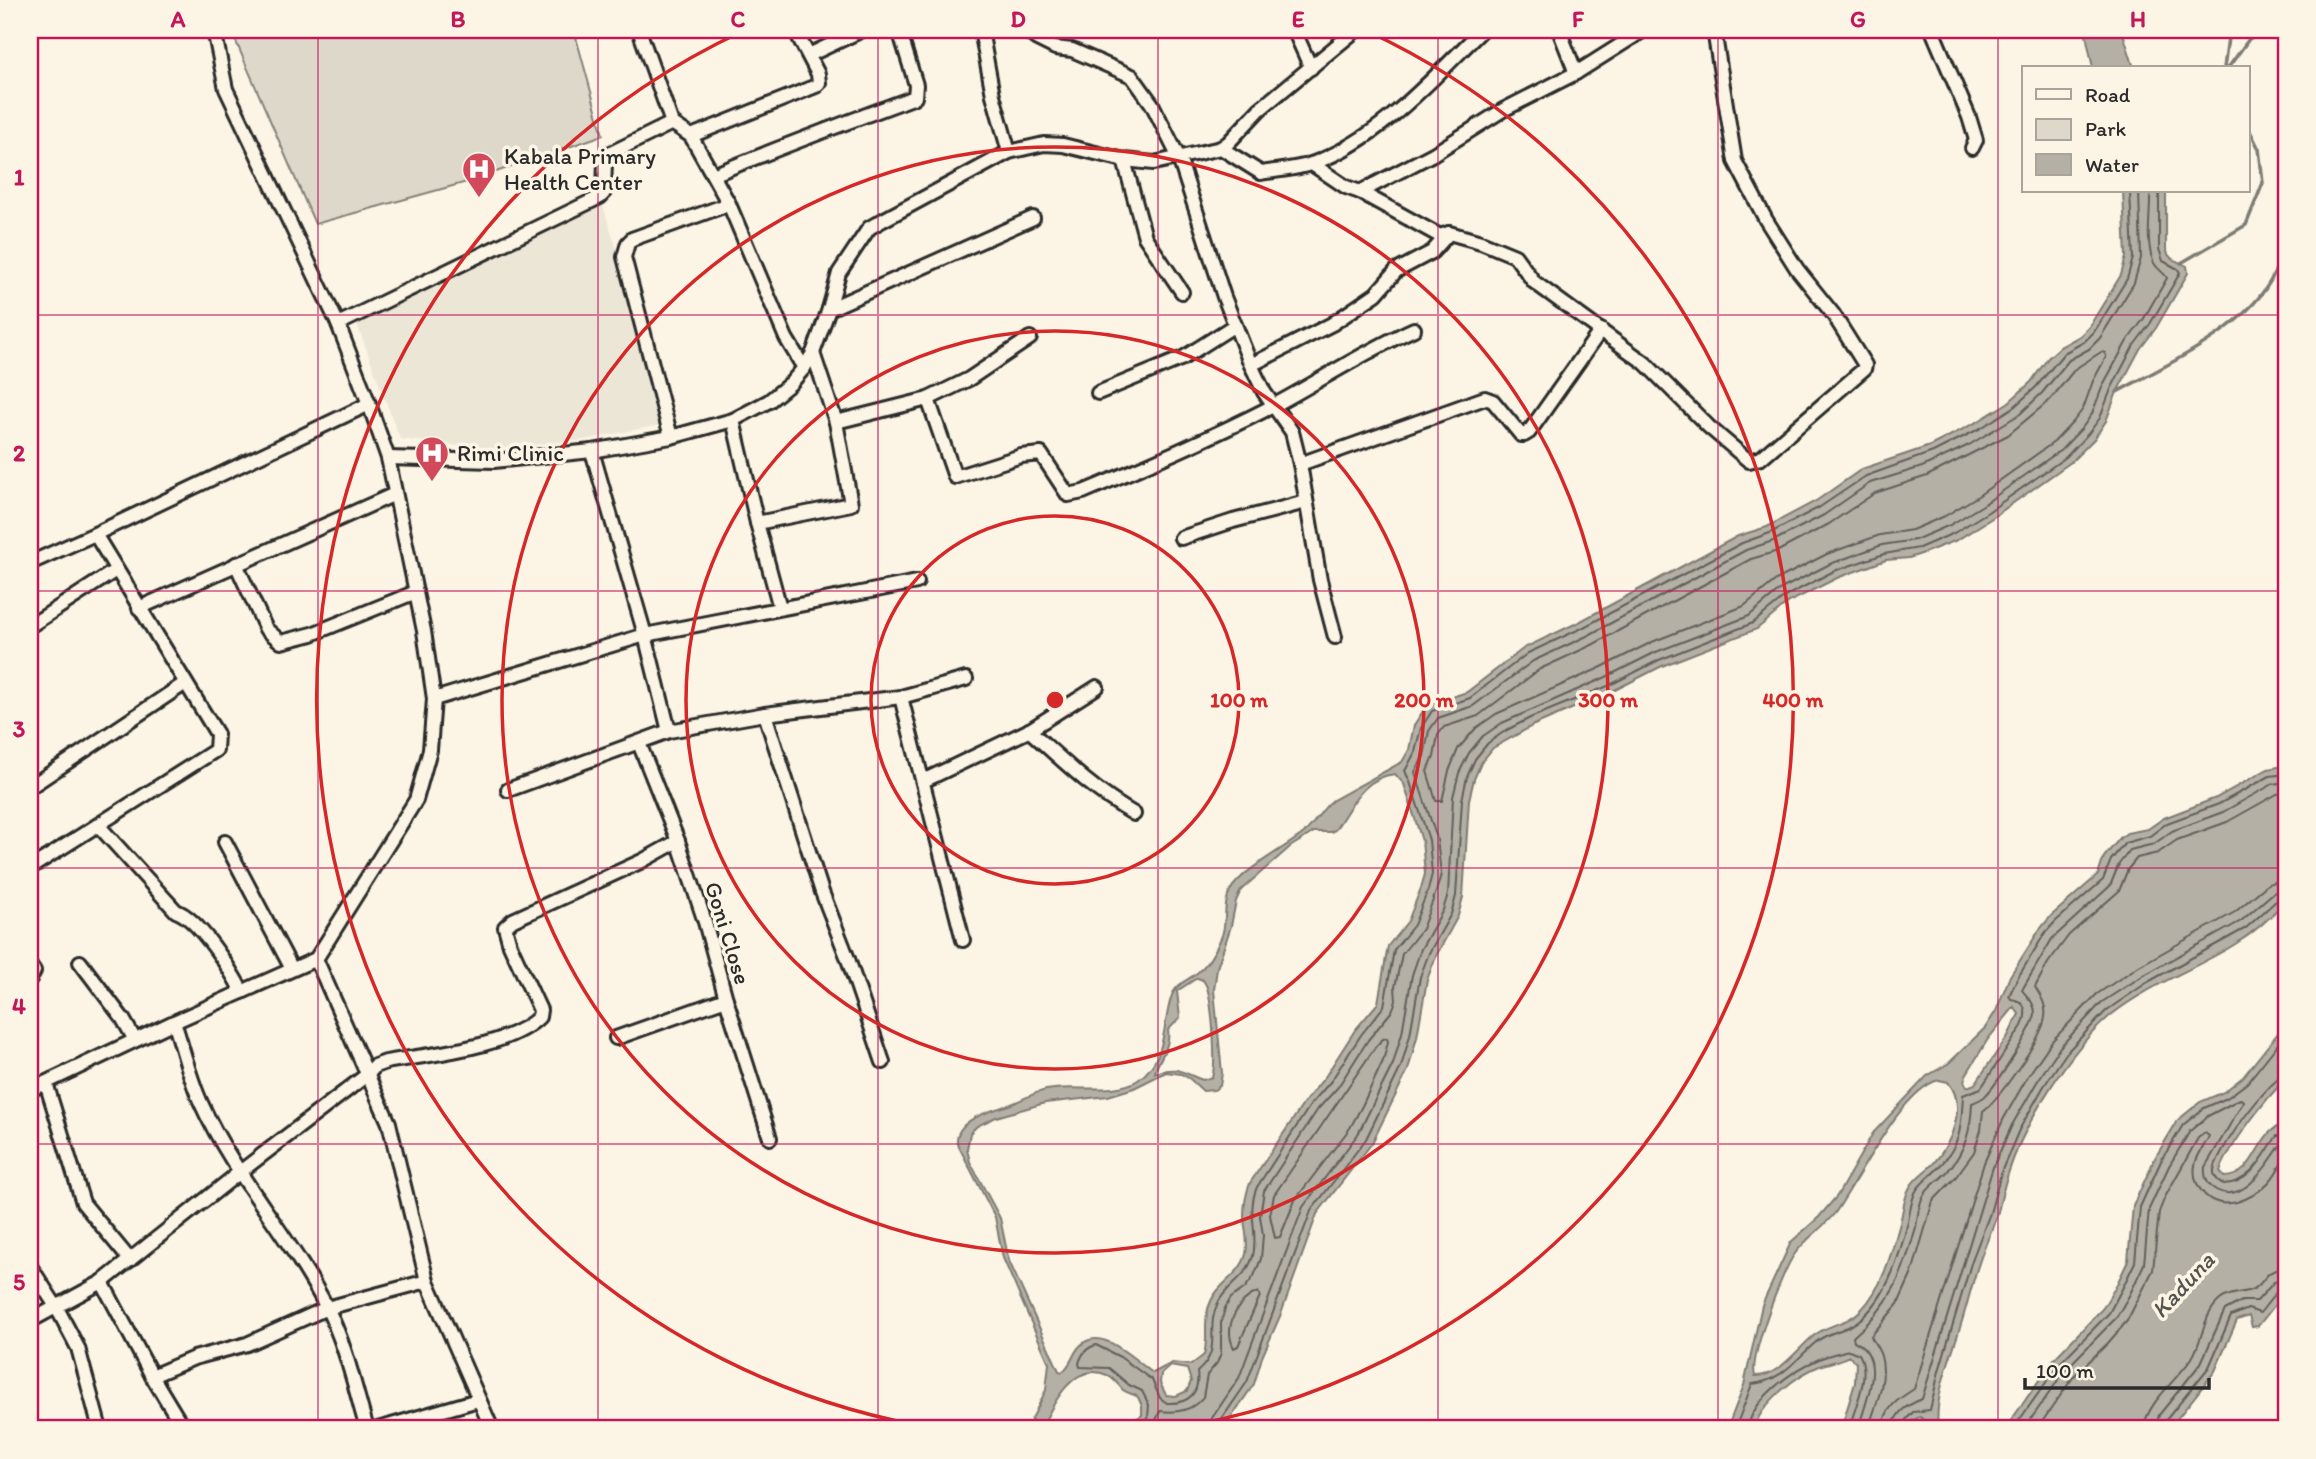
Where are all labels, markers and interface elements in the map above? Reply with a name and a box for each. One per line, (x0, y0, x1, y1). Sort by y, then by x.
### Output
text: A (170, 5, 186, 33)
text: B (451, 5, 466, 33)
text: C (731, 5, 746, 33)
text: D (1010, 5, 1026, 33)
text: E (1292, 5, 1305, 33)
text: F (1572, 5, 1585, 33)
text: G (1850, 5, 1866, 33)
text: H (2130, 5, 2146, 33)
legend (2022, 66, 2250, 192)
text: Road (2085, 82, 2131, 107)
text: Park (2085, 116, 2127, 141)
place label: Kabala Primary Health Center (504, 142, 656, 196)
hospital icon: Kabala Primary Health Center (460, 150, 498, 199)
text: Water (2085, 152, 2139, 177)
text: 1 (14, 163, 25, 191)
hospital icon: Rimi Clinic (413, 434, 451, 483)
text: 2 (13, 439, 26, 467)
place label: Rimi Clinic (457, 439, 564, 467)
text: 100 m (1210, 687, 1268, 712)
text: 200 m (1394, 687, 1454, 712)
text: 300 m (1578, 687, 1638, 712)
text: 400 m (1763, 687, 1824, 712)
centre of rings (1043, 688, 1067, 712)
text: 3 (13, 715, 26, 743)
street label: Goni Close (699, 878, 757, 988)
text: 4 (12, 992, 26, 1020)
water label: Kaduna (2145, 1245, 2221, 1324)
text: 5 (13, 1268, 25, 1296)
scale bar (2025, 1347, 2209, 1391)
text: 100 m (2036, 1358, 2094, 1383)

